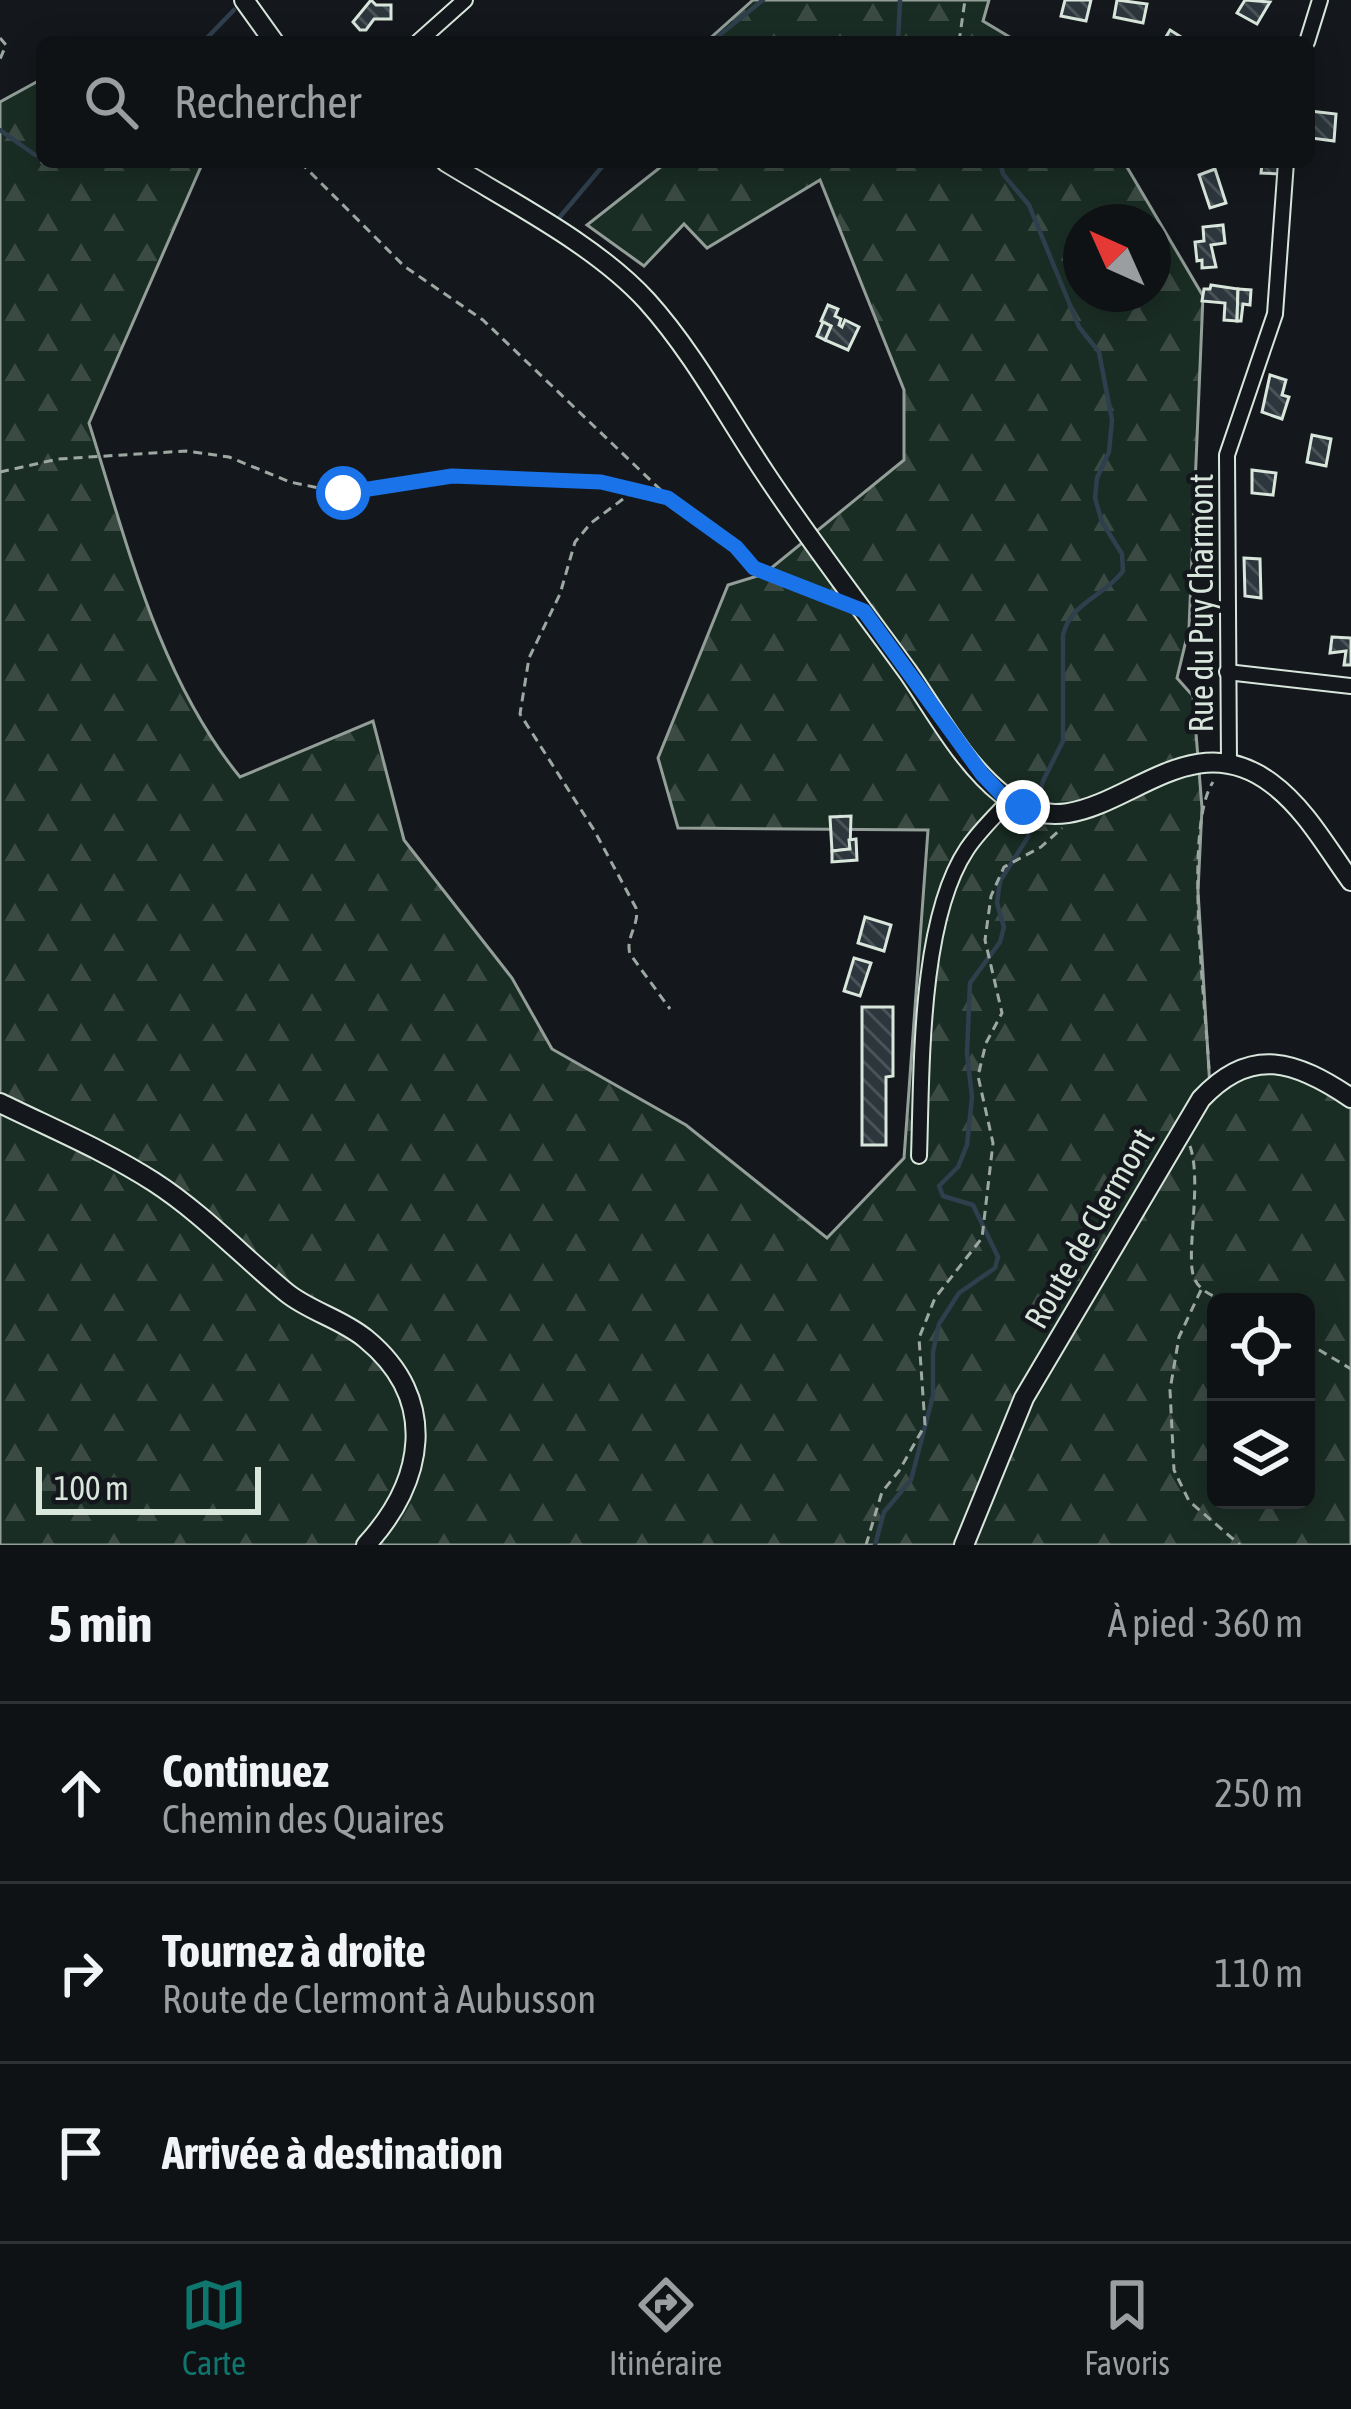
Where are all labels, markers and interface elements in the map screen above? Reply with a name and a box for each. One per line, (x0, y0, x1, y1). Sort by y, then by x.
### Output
search box (36, 36, 1315, 168)
icon: search (78, 69, 144, 135)
text: Rechercher (174, 76, 361, 128)
north arrow (1063, 204, 1171, 312)
route start (316, 466, 370, 520)
street label: Rue du Puy Charmont (1182, 474, 1220, 732)
route end (996, 780, 1050, 834)
street label: Route de Clermont (1016, 1121, 1162, 1335)
map controls (1207, 1293, 1315, 1509)
button: locate (1207, 1293, 1315, 1401)
button: layers (1207, 1401, 1315, 1509)
scale bar (36, 1461, 261, 1514)
text: 100 m (54, 1469, 129, 1507)
text: 5 min (48, 1594, 152, 1653)
text: À pied · 360 m (1108, 1601, 1303, 1645)
text: Continuez (162, 1745, 329, 1797)
icon: ahead (48, 1760, 114, 1826)
text: 250 m (1215, 1771, 1303, 1815)
text: Chemin des Quaires (162, 1797, 444, 1841)
text: Tournez à droite (162, 1925, 426, 1977)
icon: right (48, 1940, 114, 2006)
text: 110 m (1215, 1951, 1303, 1995)
text: Route de Clermont à Aubusson (162, 1977, 596, 2021)
icon: arrive (48, 2120, 114, 2186)
text: Arrivée à destination (162, 2127, 503, 2179)
tab: Carte (181, 2272, 247, 2382)
tab: Itinéraire (609, 2272, 722, 2382)
tab: Favoris (1084, 2272, 1170, 2382)

